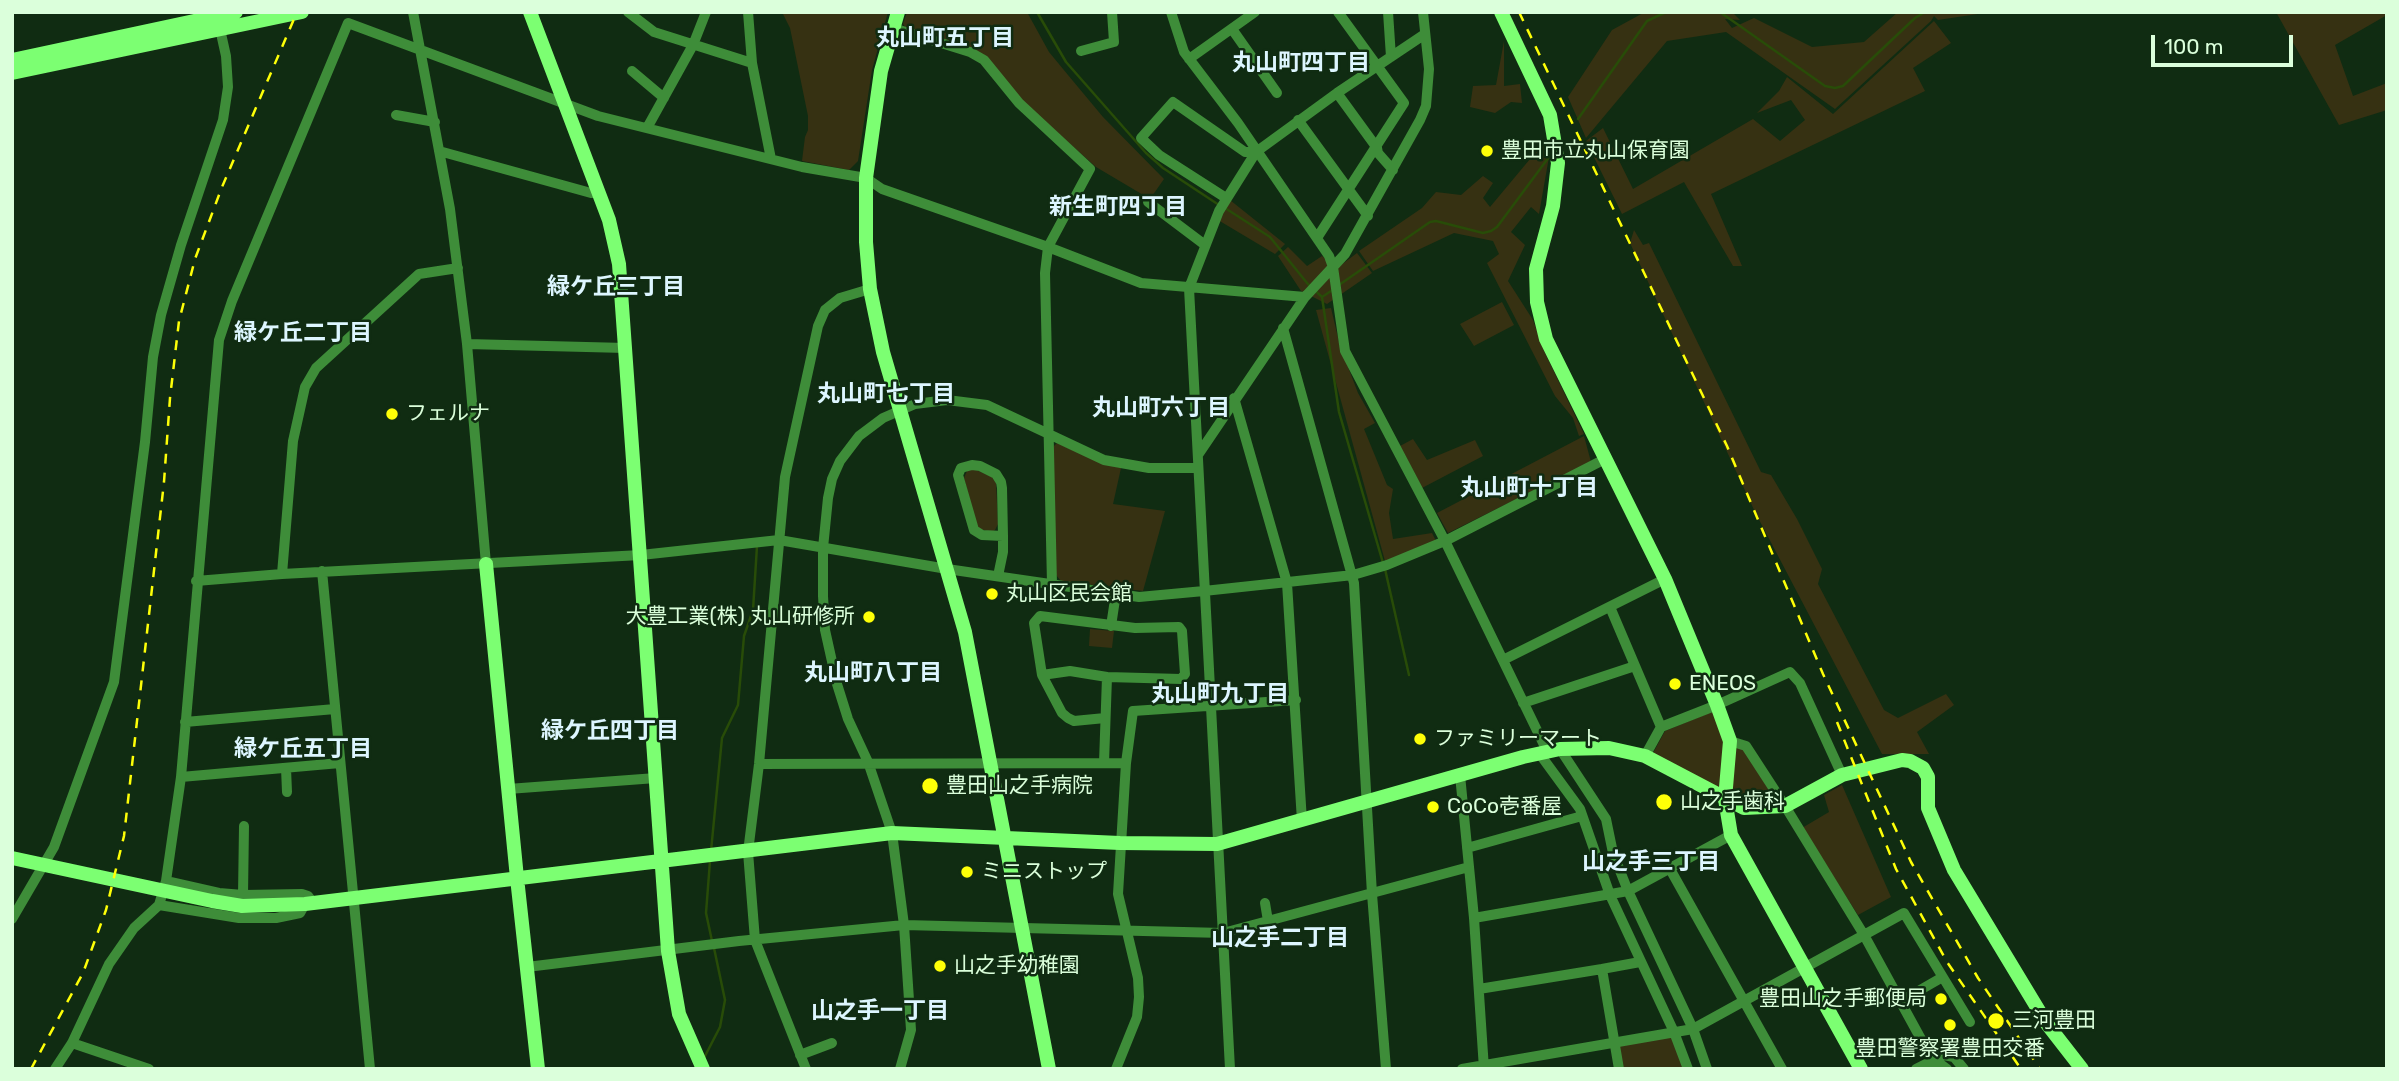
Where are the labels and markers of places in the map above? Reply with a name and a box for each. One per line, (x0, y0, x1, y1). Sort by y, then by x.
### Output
place label: 豊田市立丸山保育園 (1501, 138, 1690, 164)
marker: 豊田市立丸山保育園 (1479, 143, 1495, 159)
place label: フェルナ (406, 401, 490, 427)
marker: フェルナ (384, 406, 400, 422)
place label: 丸山区民会館 (1006, 581, 1132, 607)
marker: 丸山区民会館 (984, 586, 1000, 602)
place label: 大豊工業(株) 丸山研修所 (626, 604, 855, 630)
marker: 大豊工業(株) 丸山研修所 (861, 609, 877, 625)
place label: ENEOS (1689, 671, 1756, 697)
marker: ENEOS (1667, 676, 1683, 692)
place label: ファミリーマート (1434, 726, 1602, 752)
marker: ファミリーマート (1412, 731, 1428, 747)
place label: 豊田山之手病院 (946, 773, 1093, 799)
marker: 豊田山之手病院 (920, 776, 940, 796)
place label: 山之手歯科 (1680, 789, 1785, 815)
marker: 山之手歯科 (1654, 792, 1674, 812)
place label: CoCo壱番屋 (1447, 794, 1562, 820)
marker: CoCo壱番屋 (1425, 799, 1441, 815)
place label: ミニストップ (981, 859, 1107, 885)
marker: ミニストップ (959, 864, 975, 880)
place label: 山之手幼稚園 (954, 953, 1080, 979)
marker: 山之手幼稚園 (932, 958, 948, 974)
place label: 豊田山之手郵便局 (1759, 986, 1927, 1012)
marker: 豊田山之手郵便局 (1933, 991, 1949, 1007)
place label: 三河豊田 (2012, 1008, 2096, 1034)
marker: 三河豊田 (1986, 1011, 2006, 1031)
marker: 豊田警察署豊田交番 (1942, 1017, 1958, 1033)
place label: 豊田警察署豊田交番 (1856, 1036, 2044, 1062)

